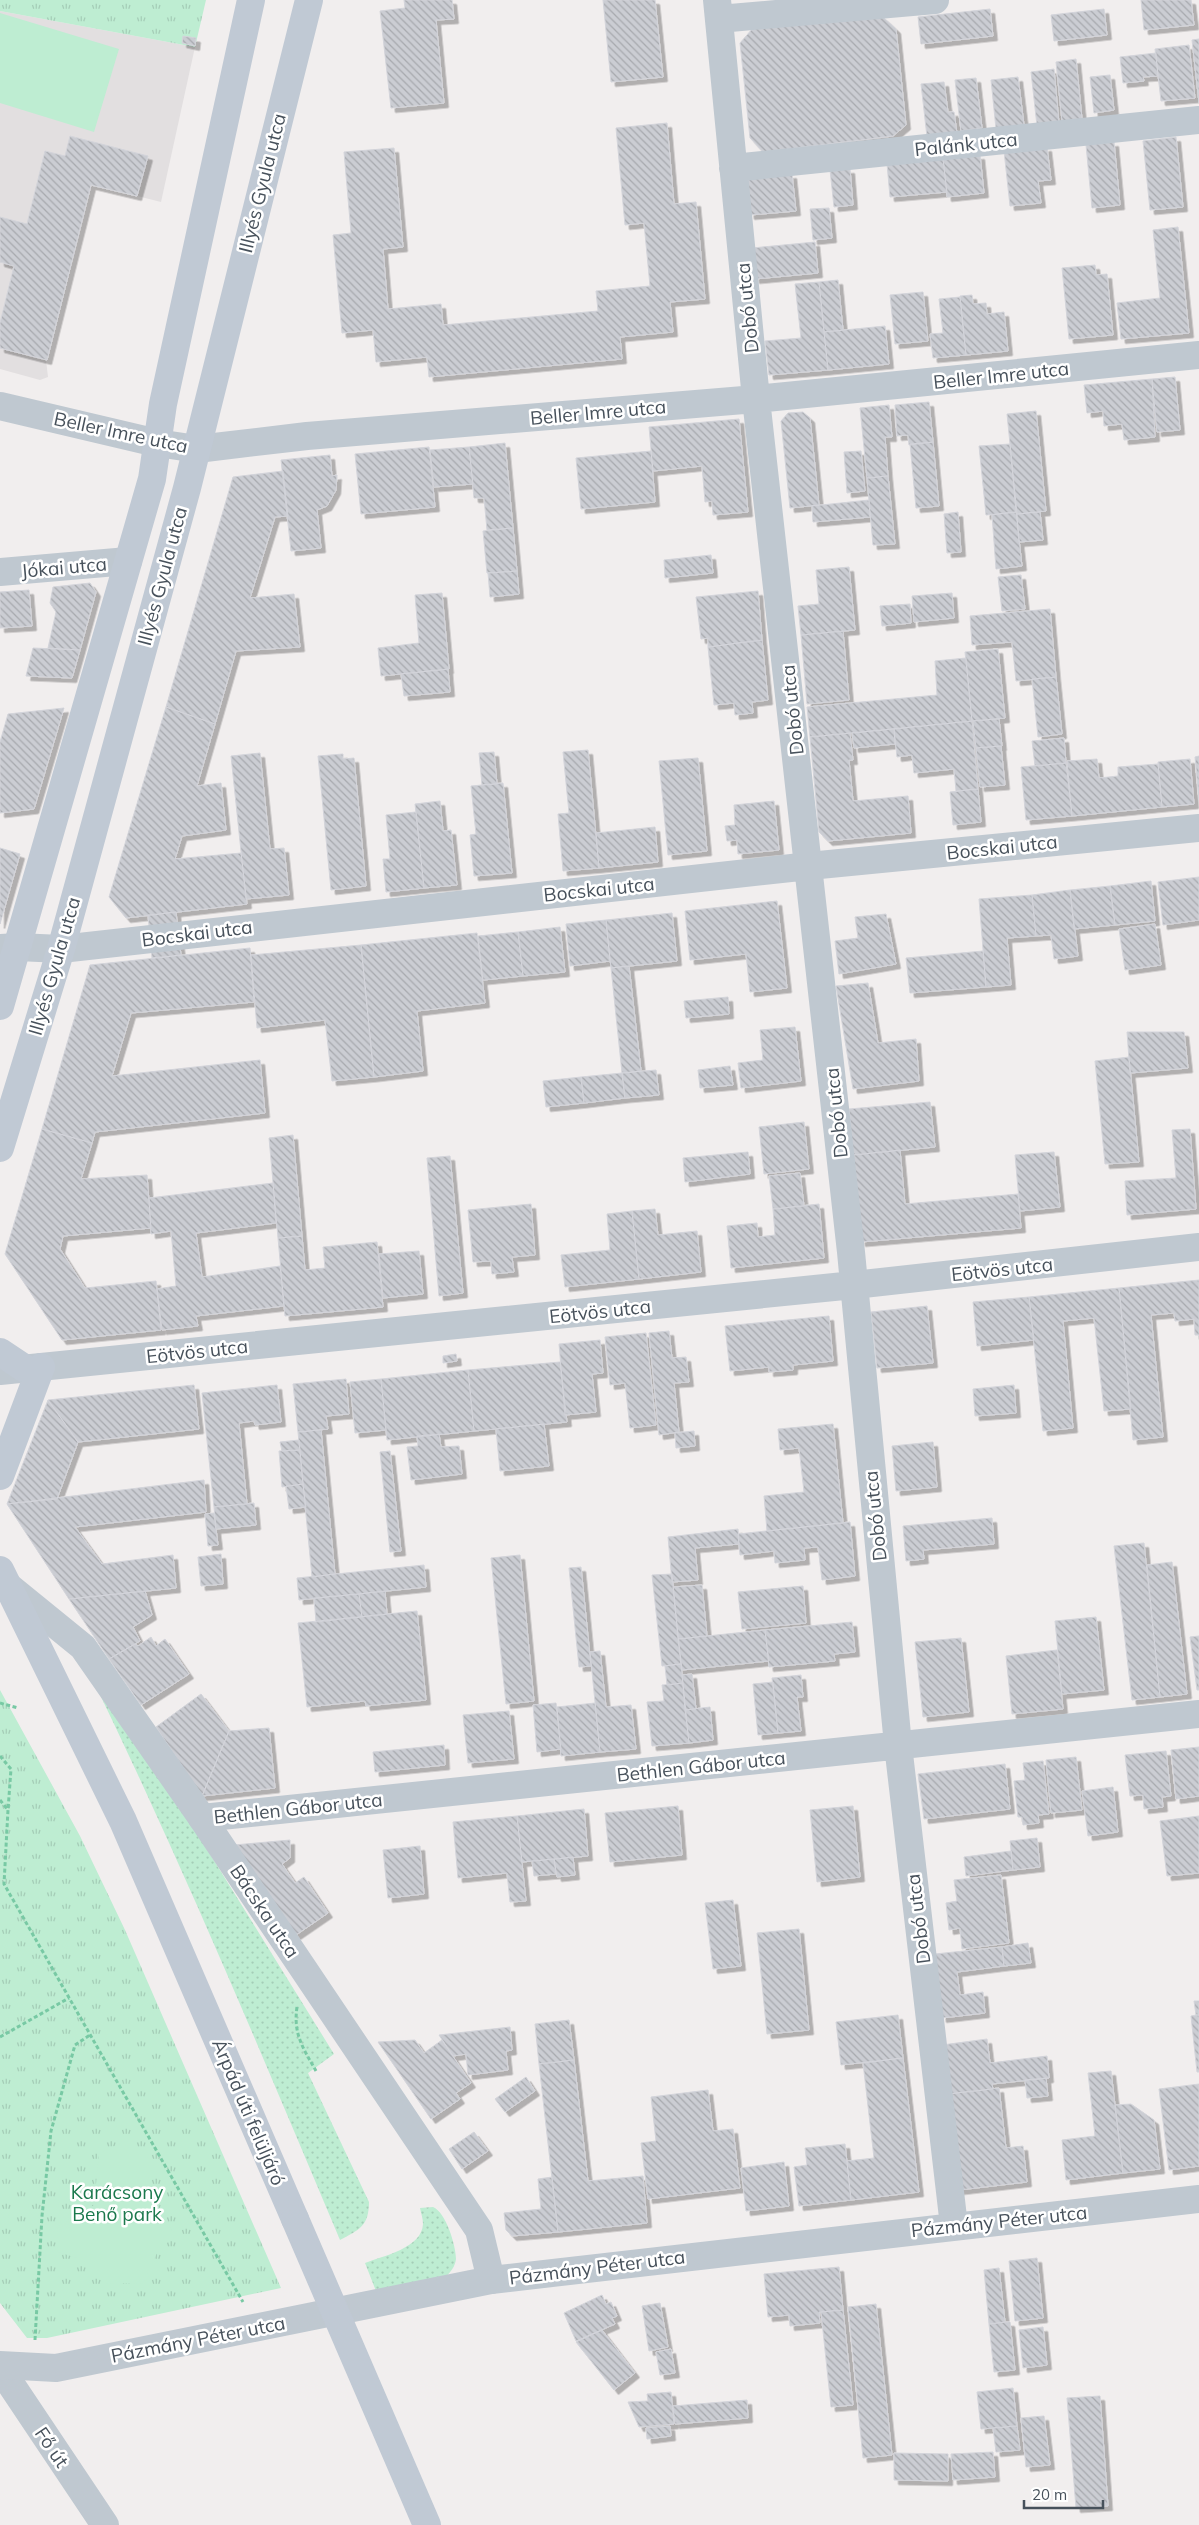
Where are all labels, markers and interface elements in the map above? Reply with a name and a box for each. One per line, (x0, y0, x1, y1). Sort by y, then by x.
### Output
street label: Illyés Gyula utca (233, 111, 291, 255)
street label: Palánk utca (913, 127, 1019, 161)
street label: Dobó utca (730, 262, 764, 354)
street label: Beller Imre utca (932, 356, 1070, 394)
street label: Beller Imre utca (529, 394, 667, 430)
street label: Beller Imre utca (52, 406, 190, 458)
street label: Illyés Gyula utca (132, 504, 192, 648)
street label: Jókai utca (20, 551, 108, 583)
street label: Dobó utca (775, 664, 809, 756)
street label: Bocskai utca (945, 829, 1059, 865)
street label: Bocskai utca (542, 871, 656, 907)
street label: Illyés Gyula utca (23, 894, 85, 1038)
street label: Bocskai utca (140, 914, 254, 952)
street label: Dobó utca (819, 1067, 853, 1159)
street label: Eötvös utca (950, 1252, 1054, 1286)
street label: Eötvös utca (548, 1294, 652, 1328)
street label: Eötvös utca (145, 1334, 249, 1368)
street label: Dobó utca (858, 1470, 892, 1562)
street label: Bethlen Gábor utca (615, 1745, 787, 1787)
street label: Bethlen Gábor utca (212, 1787, 384, 1829)
street label: Bácska utca (225, 1860, 305, 1962)
street label: Dobó utca (901, 1873, 935, 1965)
street label: Árpád úti felüljáró (207, 2035, 291, 2189)
park label: Karácsony Benő park (71, 2180, 163, 2226)
street label: Pázmány Péter utca (910, 2200, 1088, 2242)
street label: Pázmány Péter utca (508, 2244, 686, 2290)
street label: Pázmány Péter utca (109, 2310, 287, 2368)
street label: Fő út (30, 2422, 74, 2472)
scale bar (1024, 2478, 1103, 2510)
text: 20 m (1032, 2485, 1067, 2504)

